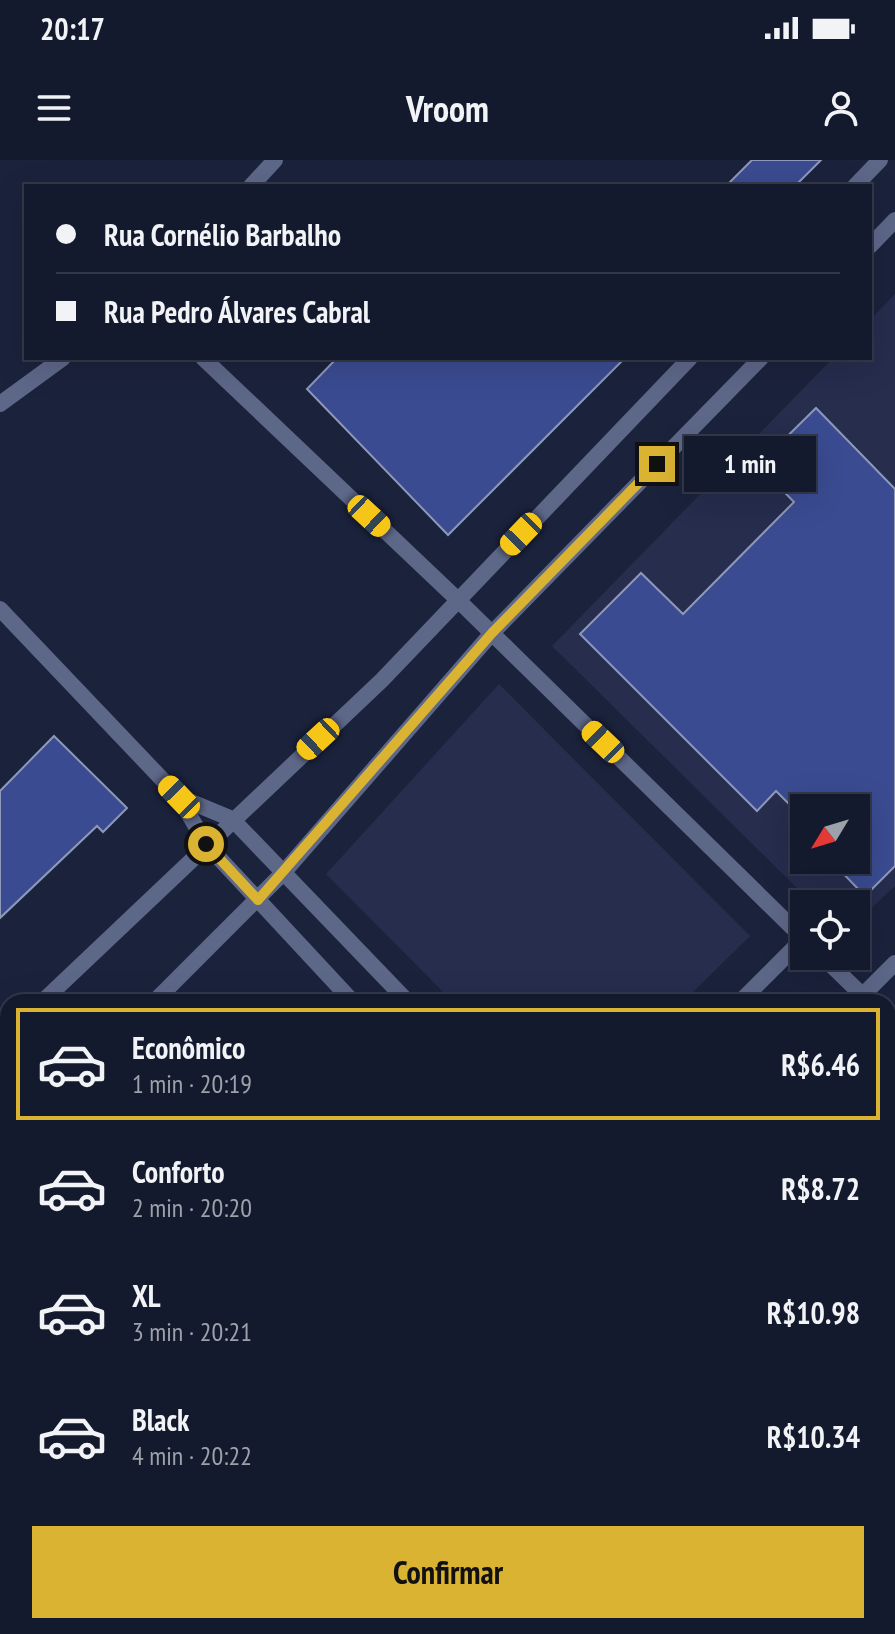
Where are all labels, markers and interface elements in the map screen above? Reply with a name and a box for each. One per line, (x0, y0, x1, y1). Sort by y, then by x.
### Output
text: 20:17 (40, 9, 105, 48)
text: Vroom (406, 85, 489, 132)
icon: menu (32, 86, 76, 130)
icon: person (819, 86, 863, 130)
text: Rua Cornélio Barbalho (104, 215, 341, 254)
text: Rua Pedro Álvares Cabral (104, 292, 370, 331)
callout: 1 min (685, 436, 817, 492)
route end (639, 446, 675, 482)
text: 1 min (724, 447, 776, 480)
car (343, 491, 395, 541)
car (496, 508, 546, 560)
car (292, 714, 344, 764)
car (577, 717, 629, 767)
car (154, 771, 204, 823)
north arrow (790, 794, 870, 874)
map controls (790, 794, 870, 970)
route start (188, 826, 224, 862)
button: locate (790, 890, 870, 970)
icon: car (36, 1028, 108, 1100)
text: Econômico (132, 1028, 245, 1067)
text: R$6.46 (781, 1045, 860, 1084)
text: 1 min · 20:19 (132, 1067, 252, 1100)
icon: car (36, 1152, 108, 1224)
text: Conforto (132, 1152, 225, 1191)
text: R$8.72 (781, 1169, 860, 1208)
text: 2 min · 20:20 (132, 1191, 252, 1224)
icon: car (36, 1276, 108, 1348)
text: XL (132, 1276, 161, 1315)
text: R$10.98 (767, 1293, 860, 1332)
text: 3 min · 20:21 (132, 1315, 252, 1348)
icon: car (36, 1400, 108, 1472)
text: Black (132, 1400, 189, 1439)
text: R$10.34 (767, 1417, 860, 1456)
text: 4 min · 20:22 (132, 1439, 252, 1472)
button: Confirmar (32, 1526, 864, 1618)

